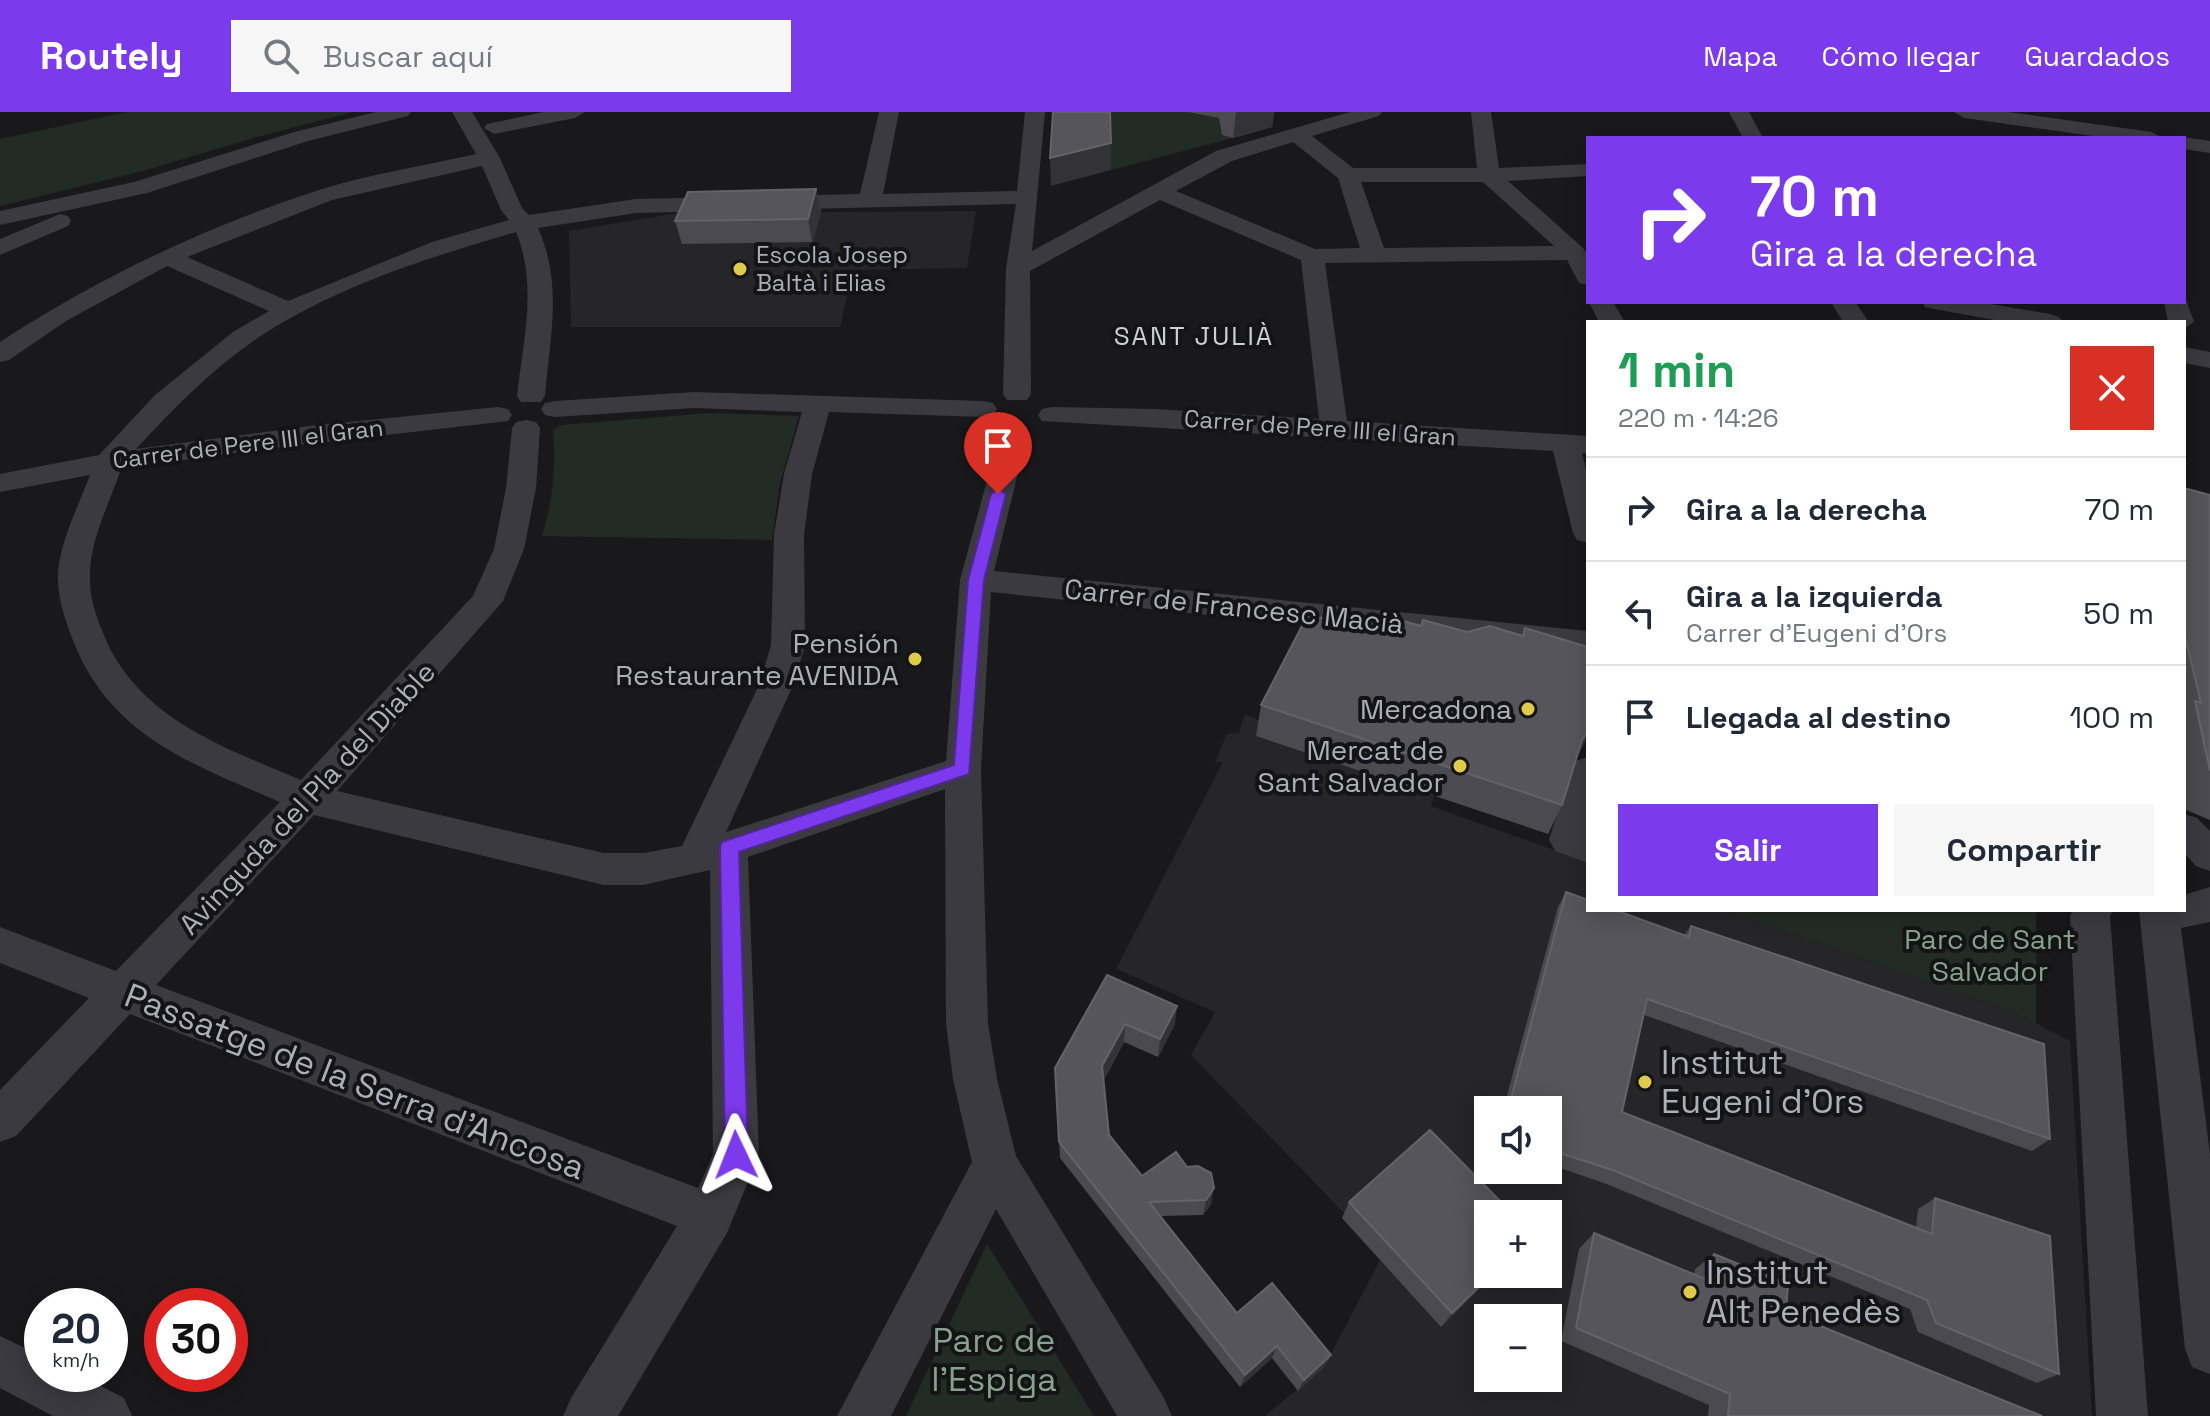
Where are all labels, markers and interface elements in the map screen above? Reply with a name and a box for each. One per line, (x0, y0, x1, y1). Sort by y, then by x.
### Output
search box (231, 20, 791, 92)
text: Routely (40, 32, 183, 80)
icon: search (259, 34, 303, 78)
text: Buscar aquí (323, 37, 493, 76)
text: Mapa (1703, 38, 1778, 74)
text: Cómo llegar (1822, 38, 1980, 74)
text: Guardados (2024, 38, 2170, 74)
text: 70 m (1750, 161, 1879, 232)
icon: right (1618, 168, 1722, 272)
text: Gira a la derecha (1750, 231, 2037, 277)
place label: Escola Josep Baltà i Elias (756, 239, 908, 298)
marker: Escola Josep Baltà i Elias (731, 260, 749, 278)
district label: SANT JULIÀ (1114, 319, 1274, 353)
text: 1 min (1618, 340, 1735, 401)
button: close (2070, 346, 2154, 430)
text: 220 m · 14:26 (1618, 401, 1779, 435)
street label: Carrer de Pere III el Gran (1183, 403, 1457, 452)
street label: Carrer de Pere III el Gran (111, 412, 385, 475)
pin (964, 412, 1032, 494)
icon: arrive (976, 424, 1020, 468)
icon: right (1618, 487, 1662, 531)
text: Gira a la derecha (1686, 490, 1927, 529)
text: 70 m (2085, 490, 2154, 529)
street label: Carrer de Francesc Macià (1063, 570, 1405, 642)
text: Gira a la izquierda (1686, 577, 1942, 616)
icon: left (1618, 591, 1662, 635)
text: 50 m (2083, 594, 2154, 633)
text: Carrer d'Eugeni d'Ors (1686, 616, 1947, 650)
place label: Pensión Restaurante AVENIDA (615, 625, 899, 693)
marker: Pensión Restaurante AVENIDA (906, 650, 924, 668)
street label: Avinguda del Pla del Diable (171, 654, 443, 942)
place label: Mercadona (1360, 691, 1512, 727)
icon: arrive (1618, 695, 1662, 739)
text: Llegada al destino (1686, 698, 1951, 737)
text: 100 m (2069, 698, 2154, 737)
marker: Mercadona (1519, 700, 1537, 718)
place label: Mercat de Sant Salvador (1258, 732, 1444, 800)
marker: Mercat de Sant Salvador (1451, 757, 1469, 775)
button: Salir (1618, 804, 1878, 896)
button: Compartir (1894, 804, 2154, 896)
park label: Parc de Sant Salvador (1904, 921, 2076, 989)
street label: Passatge de la Serra d'Ancosa (119, 974, 591, 1189)
place label: Institut Eugeni d'Ors (1661, 1041, 1864, 1123)
marker: Institut Eugeni d'Ors (1636, 1073, 1654, 1091)
map controls (1474, 1096, 1562, 1392)
button: sound (1474, 1096, 1562, 1184)
position arrow (694, 1113, 778, 1197)
button: + (1474, 1200, 1562, 1288)
place label: Institut Alt Penedès (1706, 1251, 1901, 1333)
marker: Institut Alt Penedès (1681, 1283, 1699, 1301)
speed limit sign: 30 (144, 1288, 248, 1392)
text: 20 (51, 1304, 101, 1355)
button: − (1474, 1304, 1562, 1392)
park label: Parc de l'Espiga (931, 1319, 1057, 1401)
text: km/h (52, 1347, 100, 1373)

